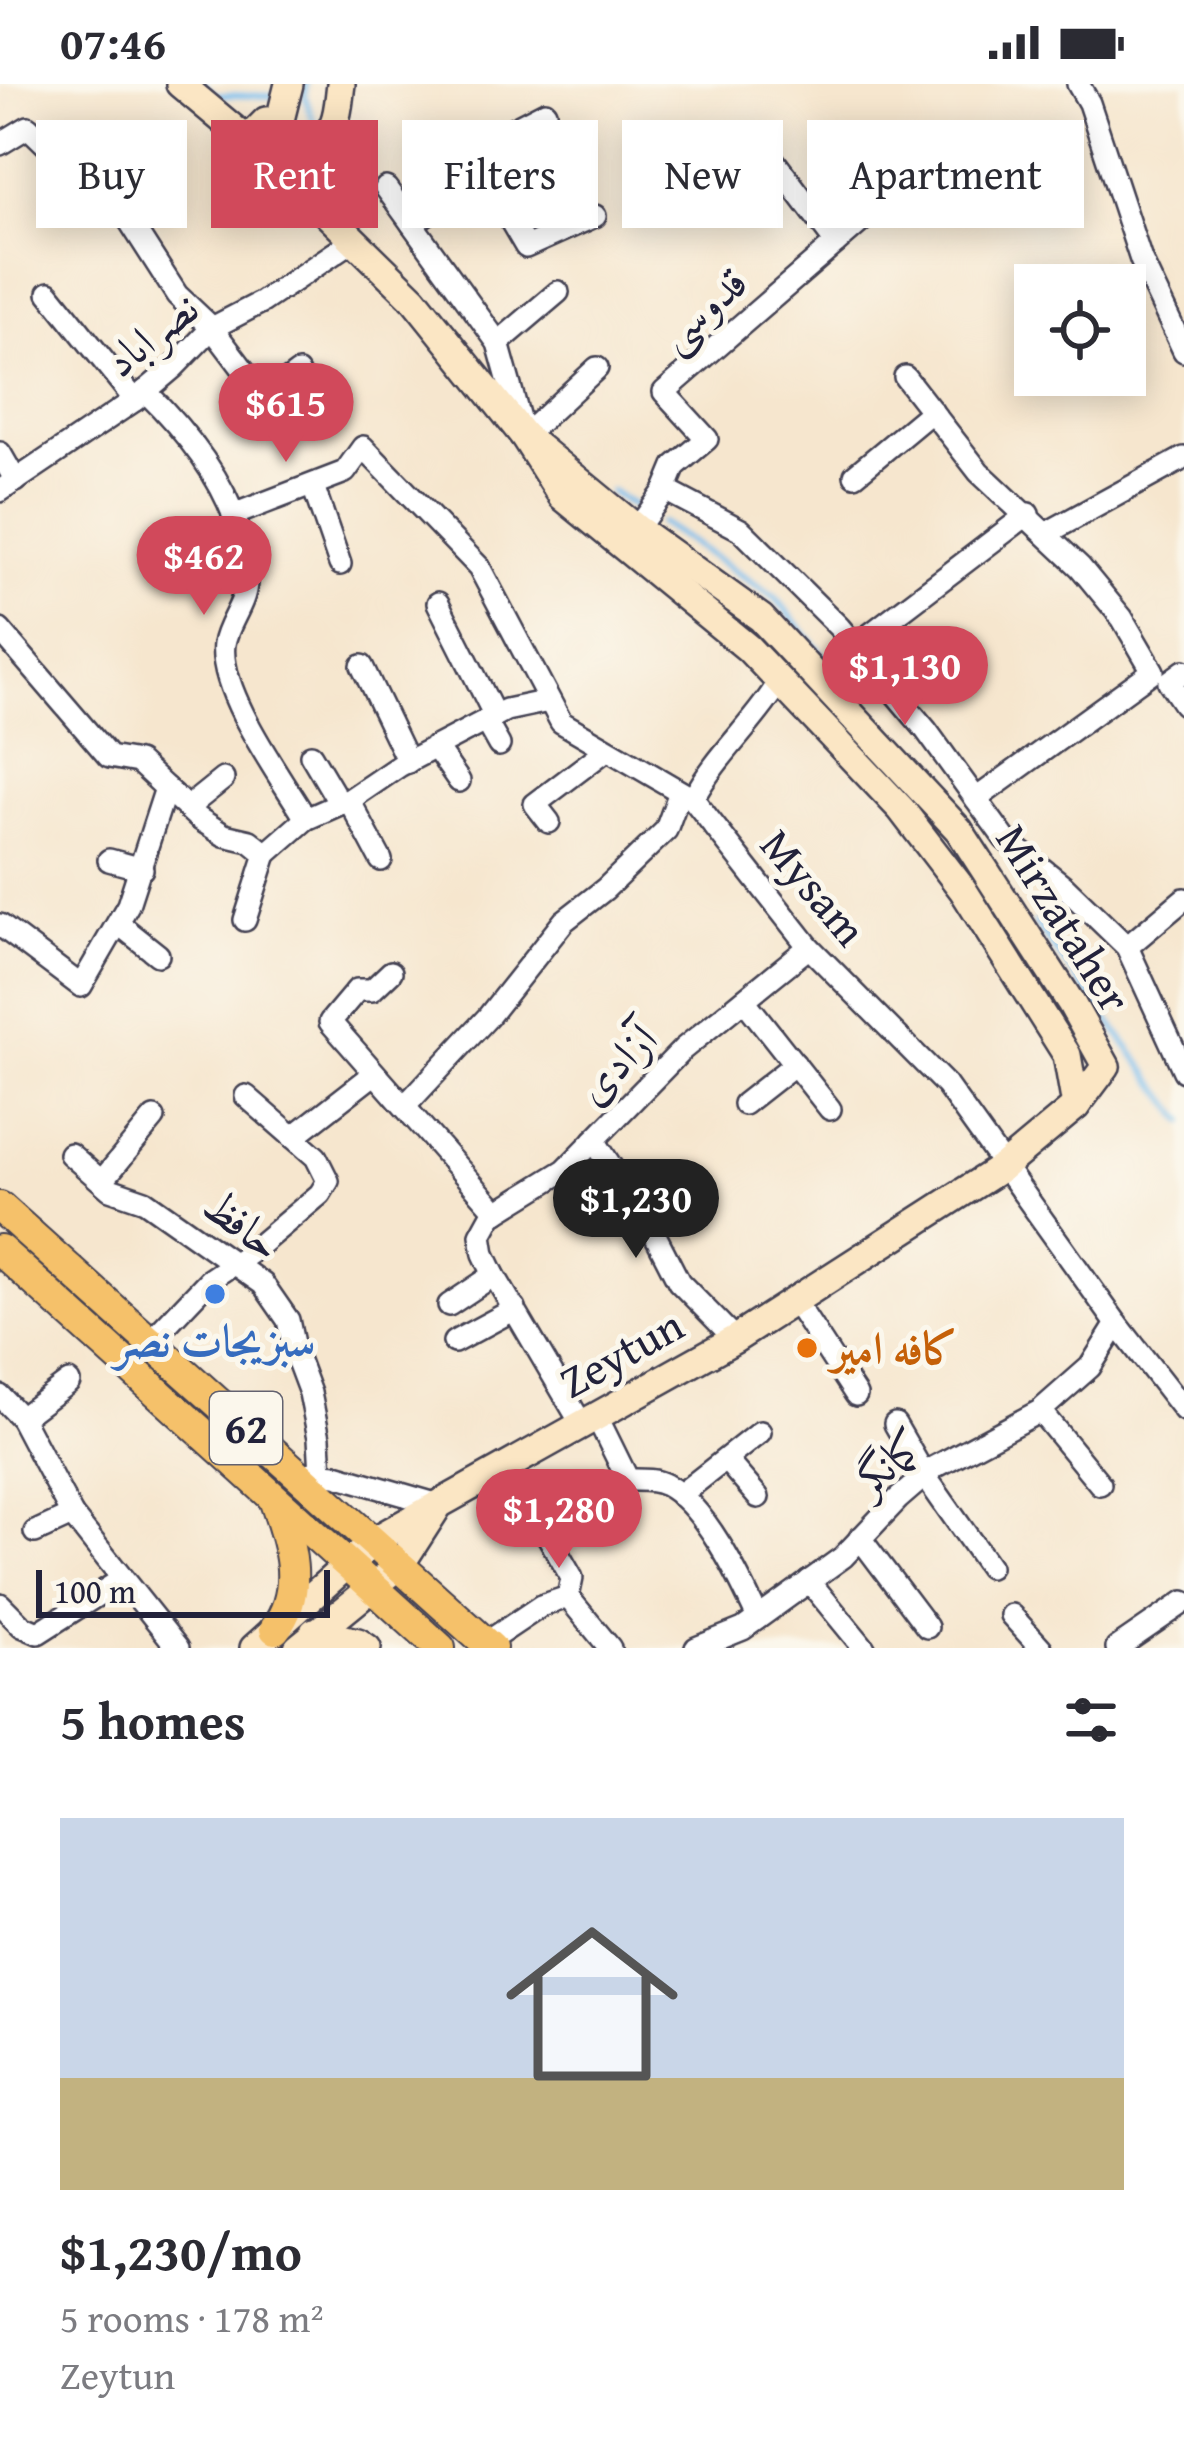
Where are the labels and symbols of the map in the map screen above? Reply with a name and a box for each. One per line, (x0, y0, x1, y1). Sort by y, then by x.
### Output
street label: قدوسی (642, 250, 761, 365)
street label: نصراباد (89, 275, 212, 392)
pin: $615 (215, 363, 357, 465)
pin: $462 (133, 516, 275, 618)
pin: $1,130 (807, 626, 1003, 728)
street label: Mirzataher (981, 811, 1148, 1024)
street label: Mysam (746, 814, 883, 960)
street label: آزادی (560, 1004, 674, 1118)
pin: $1,230 (538, 1159, 734, 1261)
street label: حافظ (190, 1172, 297, 1275)
marker: سبزیجات نصر (202, 1281, 228, 1307)
street label: Zeytun (547, 1292, 695, 1413)
place label: سبزیجات نصر (109, 1307, 316, 1372)
place label: کافه امیر (826, 1315, 958, 1380)
marker: کافه امیر (794, 1335, 820, 1361)
road number: 62 (210, 1392, 282, 1464)
street label: کمانگر (835, 1413, 937, 1513)
pin: $1,280 (461, 1469, 657, 1571)
scale bar (36, 1564, 330, 1617)

